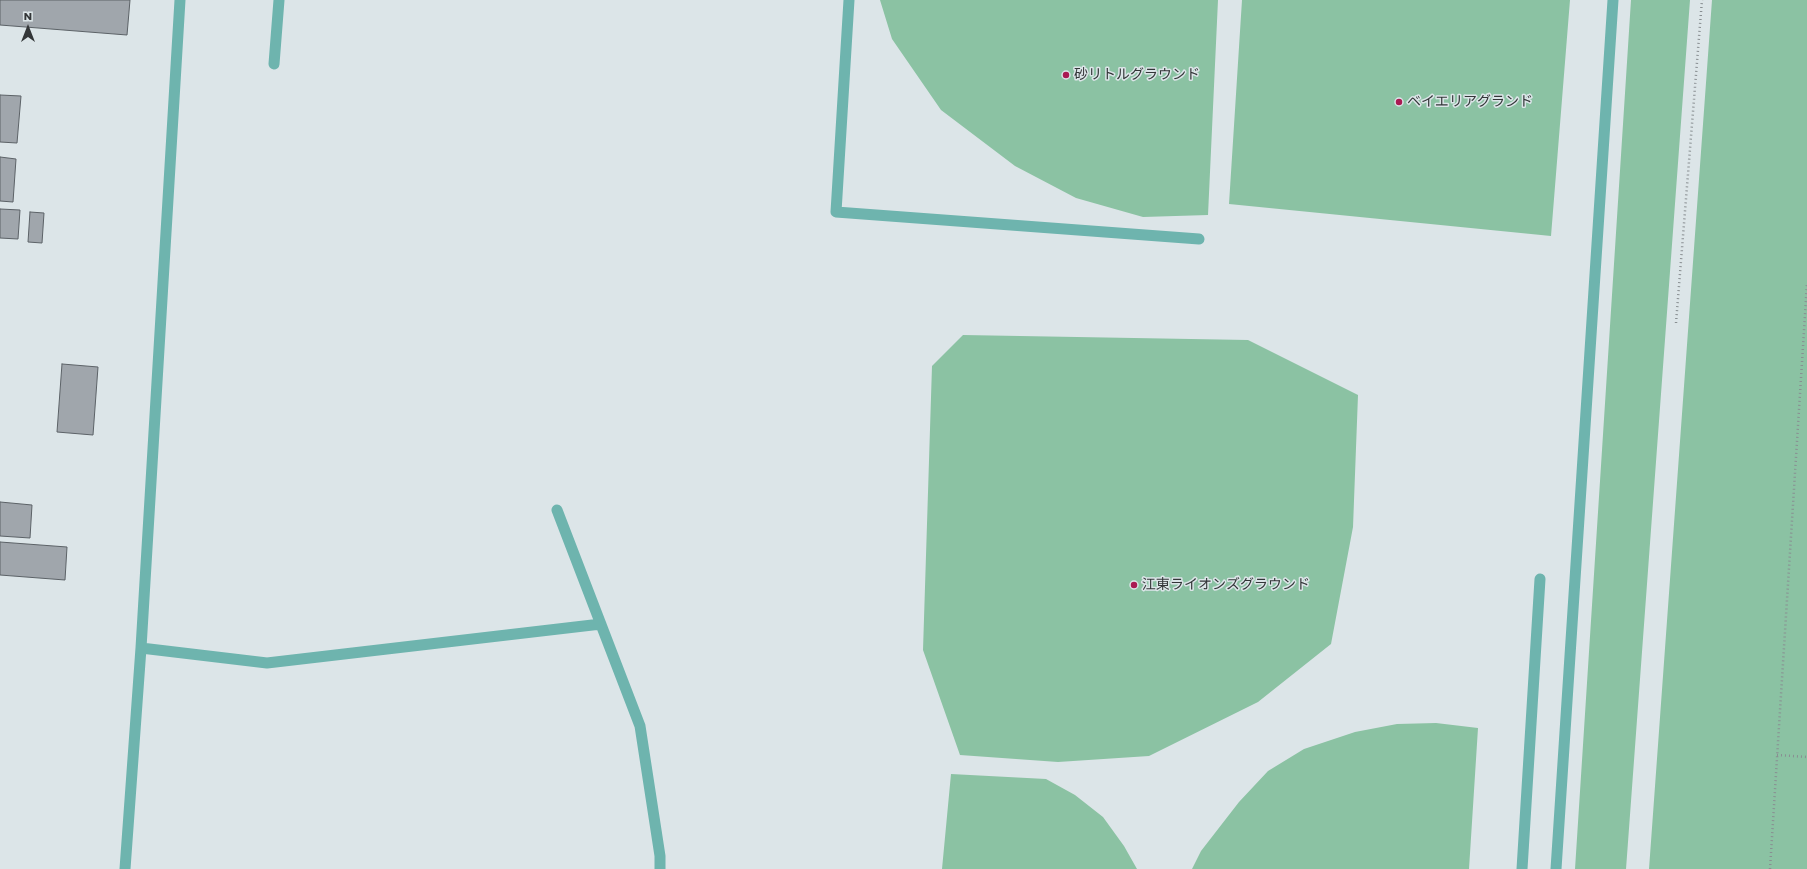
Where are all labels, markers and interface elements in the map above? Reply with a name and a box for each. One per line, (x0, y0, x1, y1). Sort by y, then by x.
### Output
north arrow (8, 8, 48, 48)
text: N (24, 8, 32, 24)
place label: 砂リトルグラウンド (1074, 67, 1200, 83)
marker: 砂リトルグラウンド (1061, 70, 1071, 80)
place label: ベイエリアグランド (1407, 94, 1533, 110)
marker: ベイエリアグランド (1394, 97, 1404, 107)
place label: 江東ライオンズグラウンド (1142, 577, 1310, 593)
marker: 江東ライオンズグラウンド (1129, 580, 1139, 590)

